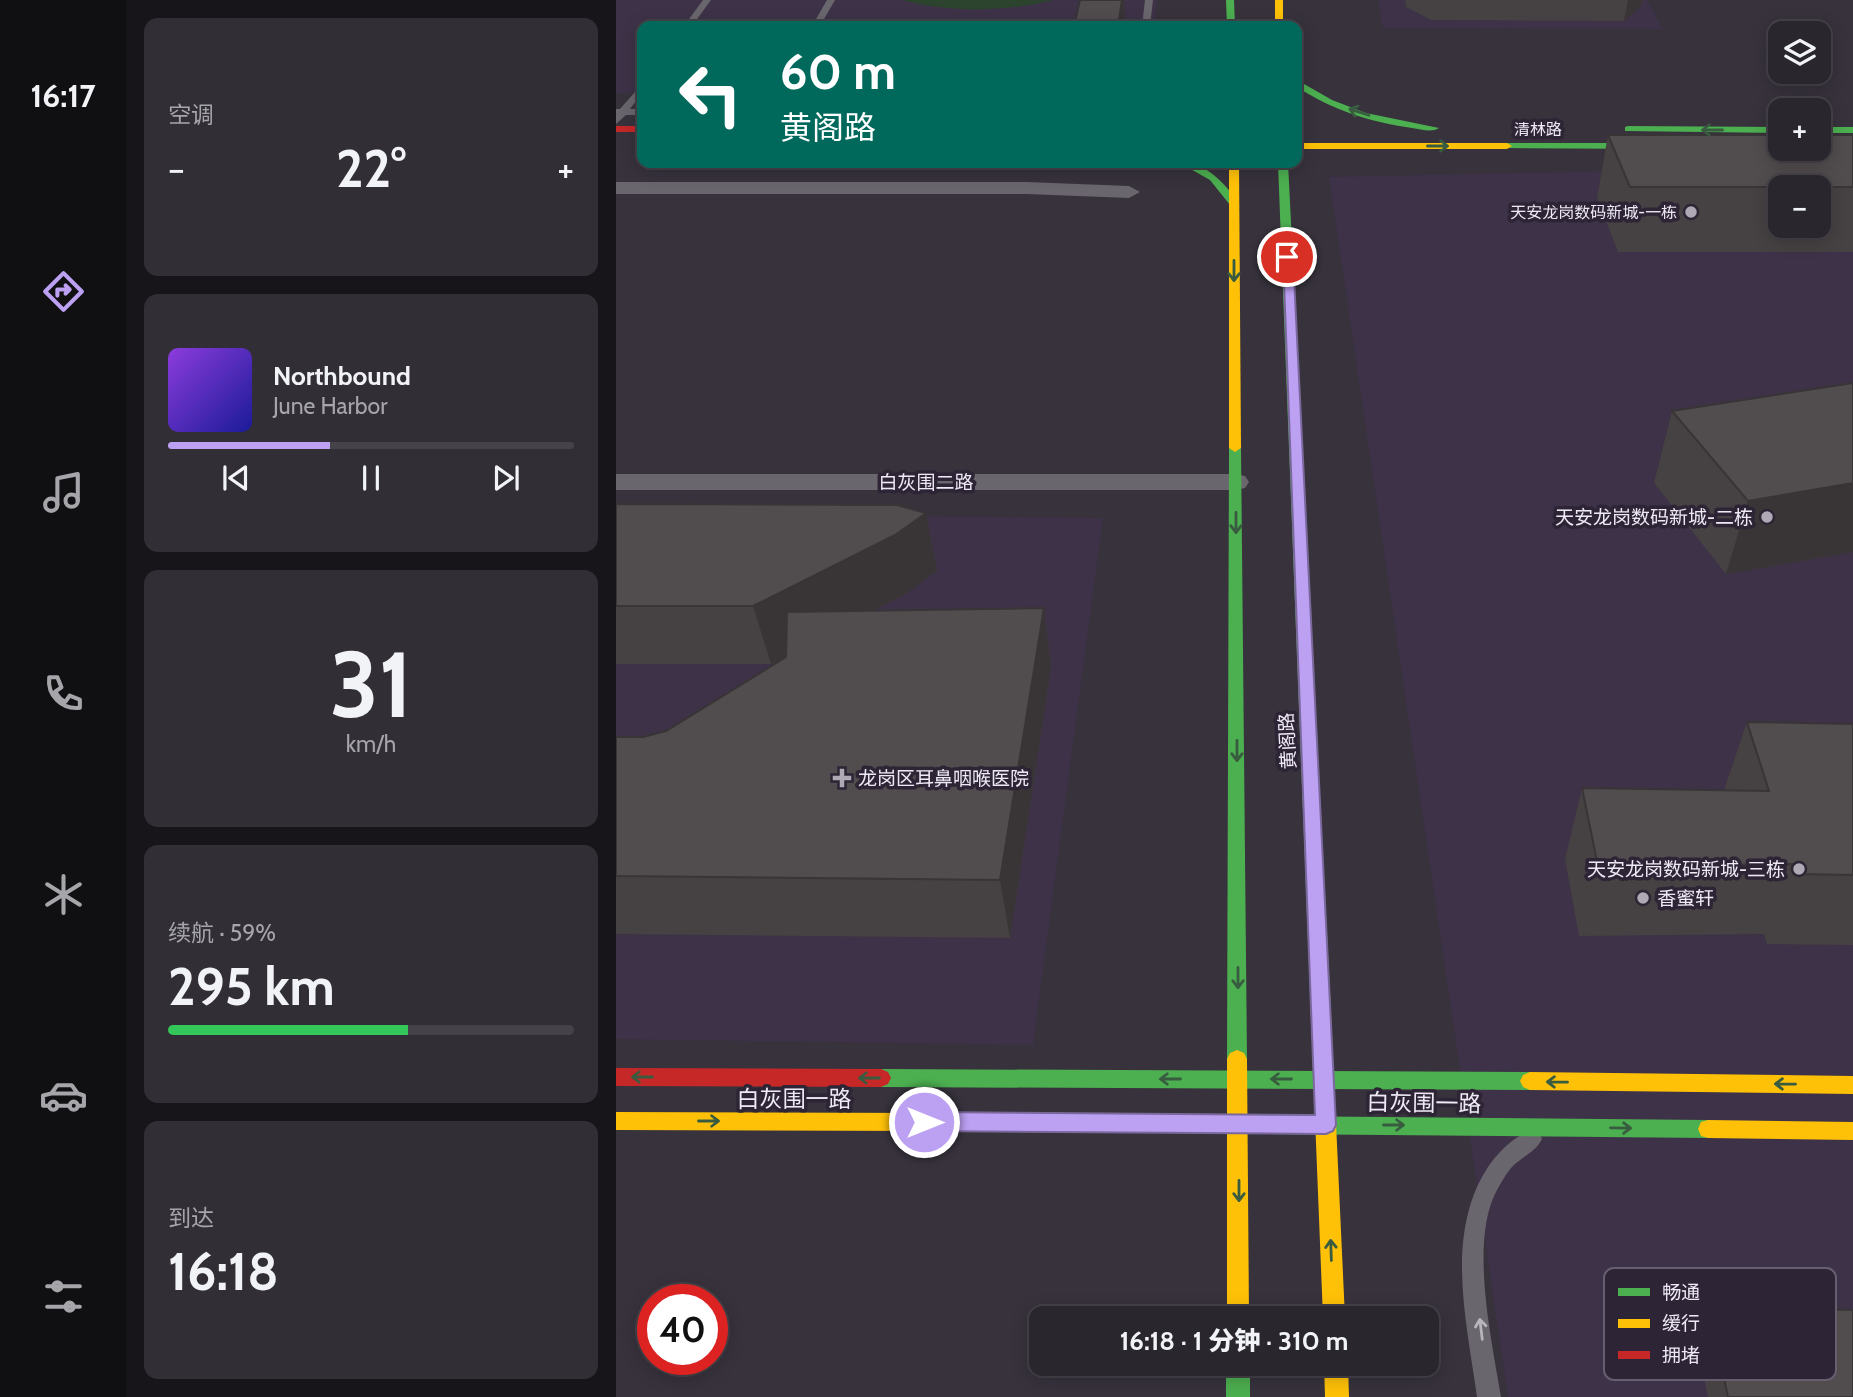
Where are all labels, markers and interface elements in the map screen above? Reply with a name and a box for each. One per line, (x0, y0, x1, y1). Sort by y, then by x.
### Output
map controls (1768, 21, 1831, 238)
button: layers (1768, 21, 1831, 84)
text: 60 m (780, 42, 896, 101)
icon: left (665, 49, 756, 140)
text: 16:17 (30, 76, 96, 115)
button: + (1768, 98, 1831, 161)
text: 空调 (168, 101, 214, 129)
one-way arrow (1348, 105, 1370, 118)
text: 黄阁路 (780, 108, 876, 147)
street label: 清林路 (1514, 120, 1562, 139)
one-way arrow (1700, 123, 1723, 137)
text: 22° (336, 137, 406, 200)
one-way arrow (1427, 139, 1450, 153)
text: − (168, 145, 185, 192)
text: + (557, 145, 574, 192)
button: − (1768, 175, 1831, 238)
place label: 天安龙岗数码新城-一栋 (1510, 203, 1677, 222)
marker: 天安龙岗数码新城-一栋 (1683, 204, 1699, 220)
pin (1257, 227, 1317, 287)
icon: arrive (1268, 238, 1306, 276)
one-way arrow (1228, 260, 1241, 283)
icon: directions (39, 267, 88, 316)
text: Northbound (273, 360, 411, 392)
text: June Harbor (273, 392, 387, 420)
icon: previous (217, 459, 255, 497)
icon: pause (352, 459, 390, 497)
icon: next (487, 459, 525, 497)
icon: music (39, 468, 88, 517)
street label: 白灰围二路 (878, 471, 974, 494)
place label: 天安龙岗数码新城-二栋 (1555, 506, 1753, 529)
marker: 天安龙岗数码新城-二栋 (1759, 509, 1775, 525)
one-way arrow (1229, 512, 1243, 535)
text: 31 (330, 629, 412, 740)
icon: phone (39, 669, 88, 718)
street label: 黄阁路 (1275, 712, 1300, 770)
text: km/h (346, 730, 396, 758)
one-way arrow (1230, 739, 1244, 762)
place label: 龙岗区耳鼻咽喉医院 (858, 767, 1029, 790)
marker: 龙岗区耳鼻咽喉医院 (832, 768, 852, 788)
place label: 天安龙岗数码新城-三栋 (1587, 858, 1785, 881)
marker: 天安龙岗数码新城-三栋 (1791, 861, 1807, 877)
icon: climate (39, 870, 88, 919)
place label: 香蜜轩 (1657, 887, 1714, 910)
marker: 香蜜轩 (1635, 890, 1651, 906)
text: 续航 · 59% (168, 919, 276, 947)
text: 295 km (168, 955, 335, 1018)
one-way arrow (1231, 967, 1245, 990)
one-way arrow (630, 1070, 653, 1084)
icon: car (39, 1071, 88, 1120)
one-way arrow (858, 1071, 881, 1085)
one-way arrow (1159, 1072, 1182, 1085)
one-way arrow (1270, 1072, 1293, 1086)
one-way arrow (1546, 1075, 1569, 1088)
one-way arrow (1774, 1078, 1797, 1091)
street label: 白灰围一路 (737, 1085, 852, 1113)
position arrow (887, 1085, 961, 1159)
street label: 白灰围一路 (1366, 1088, 1482, 1118)
one-way arrow (697, 1114, 720, 1128)
one-way arrow (1382, 1118, 1405, 1132)
one-way arrow (1610, 1121, 1633, 1134)
one-way arrow (1232, 1180, 1246, 1203)
text: 到达 (168, 1204, 214, 1232)
one-way arrow (1325, 1238, 1338, 1261)
text: 16:18 (168, 1240, 279, 1303)
legend (1604, 1268, 1836, 1380)
icon: filters (39, 1272, 88, 1321)
text: 畅通 (1662, 1281, 1700, 1304)
speed limit sign: 40 (637, 1284, 728, 1375)
text: 缓行 (1662, 1312, 1700, 1335)
one-way arrow (1474, 1318, 1487, 1341)
text: 16:18 · 1 分钟 · 310 m (1120, 1325, 1348, 1357)
text: 拥堵 (1662, 1344, 1700, 1367)

